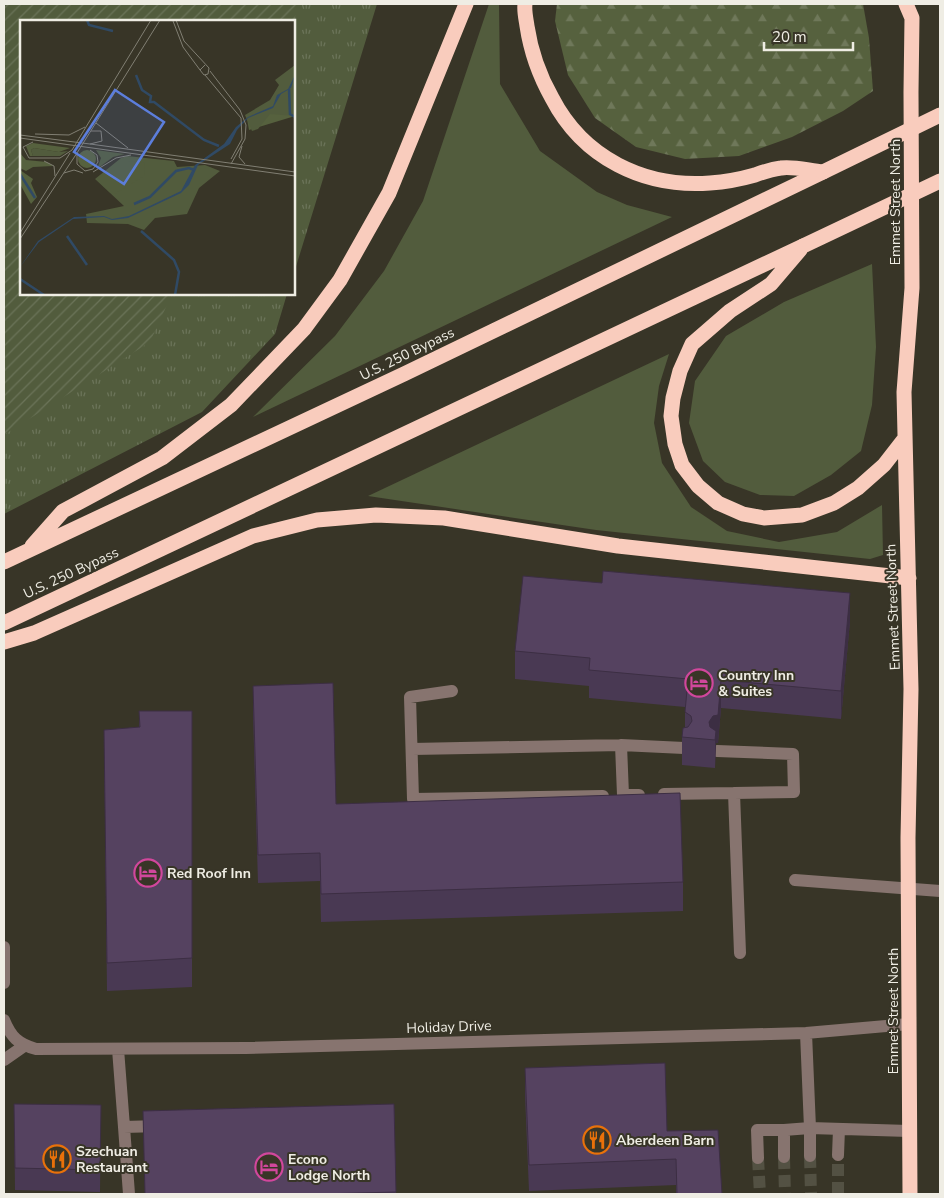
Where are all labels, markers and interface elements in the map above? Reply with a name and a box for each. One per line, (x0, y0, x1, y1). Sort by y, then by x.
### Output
inset map (20, 20, 295, 295)
scale bar (764, 20, 853, 52)
text: 20 m (772, 27, 807, 47)
street label: Emmet Street North (886, 139, 905, 265)
street label: U.S. 250 Bypass (357, 323, 458, 385)
street label: U.S. 250 Bypass (20, 543, 122, 603)
street label: Emmet Street North (881, 544, 905, 670)
place label: Country Inn & Suites (718, 666, 794, 701)
hotel icon: Country Inn & Suites (684, 668, 714, 698)
hotel icon: Red Roof Inn (133, 858, 163, 888)
place label: Red Roof Inn (167, 864, 251, 883)
street label: Emmet Street North (884, 948, 903, 1074)
street label: Holiday Drive (406, 1016, 492, 1038)
restaurant icon: Aberdeen Barn (582, 1125, 612, 1155)
place label: Aberdeen Barn (616, 1131, 714, 1150)
place label: Szechuan Restaurant (76, 1142, 148, 1177)
restaurant icon: Szechuan Restaurant (42, 1144, 72, 1174)
place label: Econo Lodge North (288, 1150, 370, 1185)
hotel icon: Econo Lodge North (254, 1152, 284, 1182)

